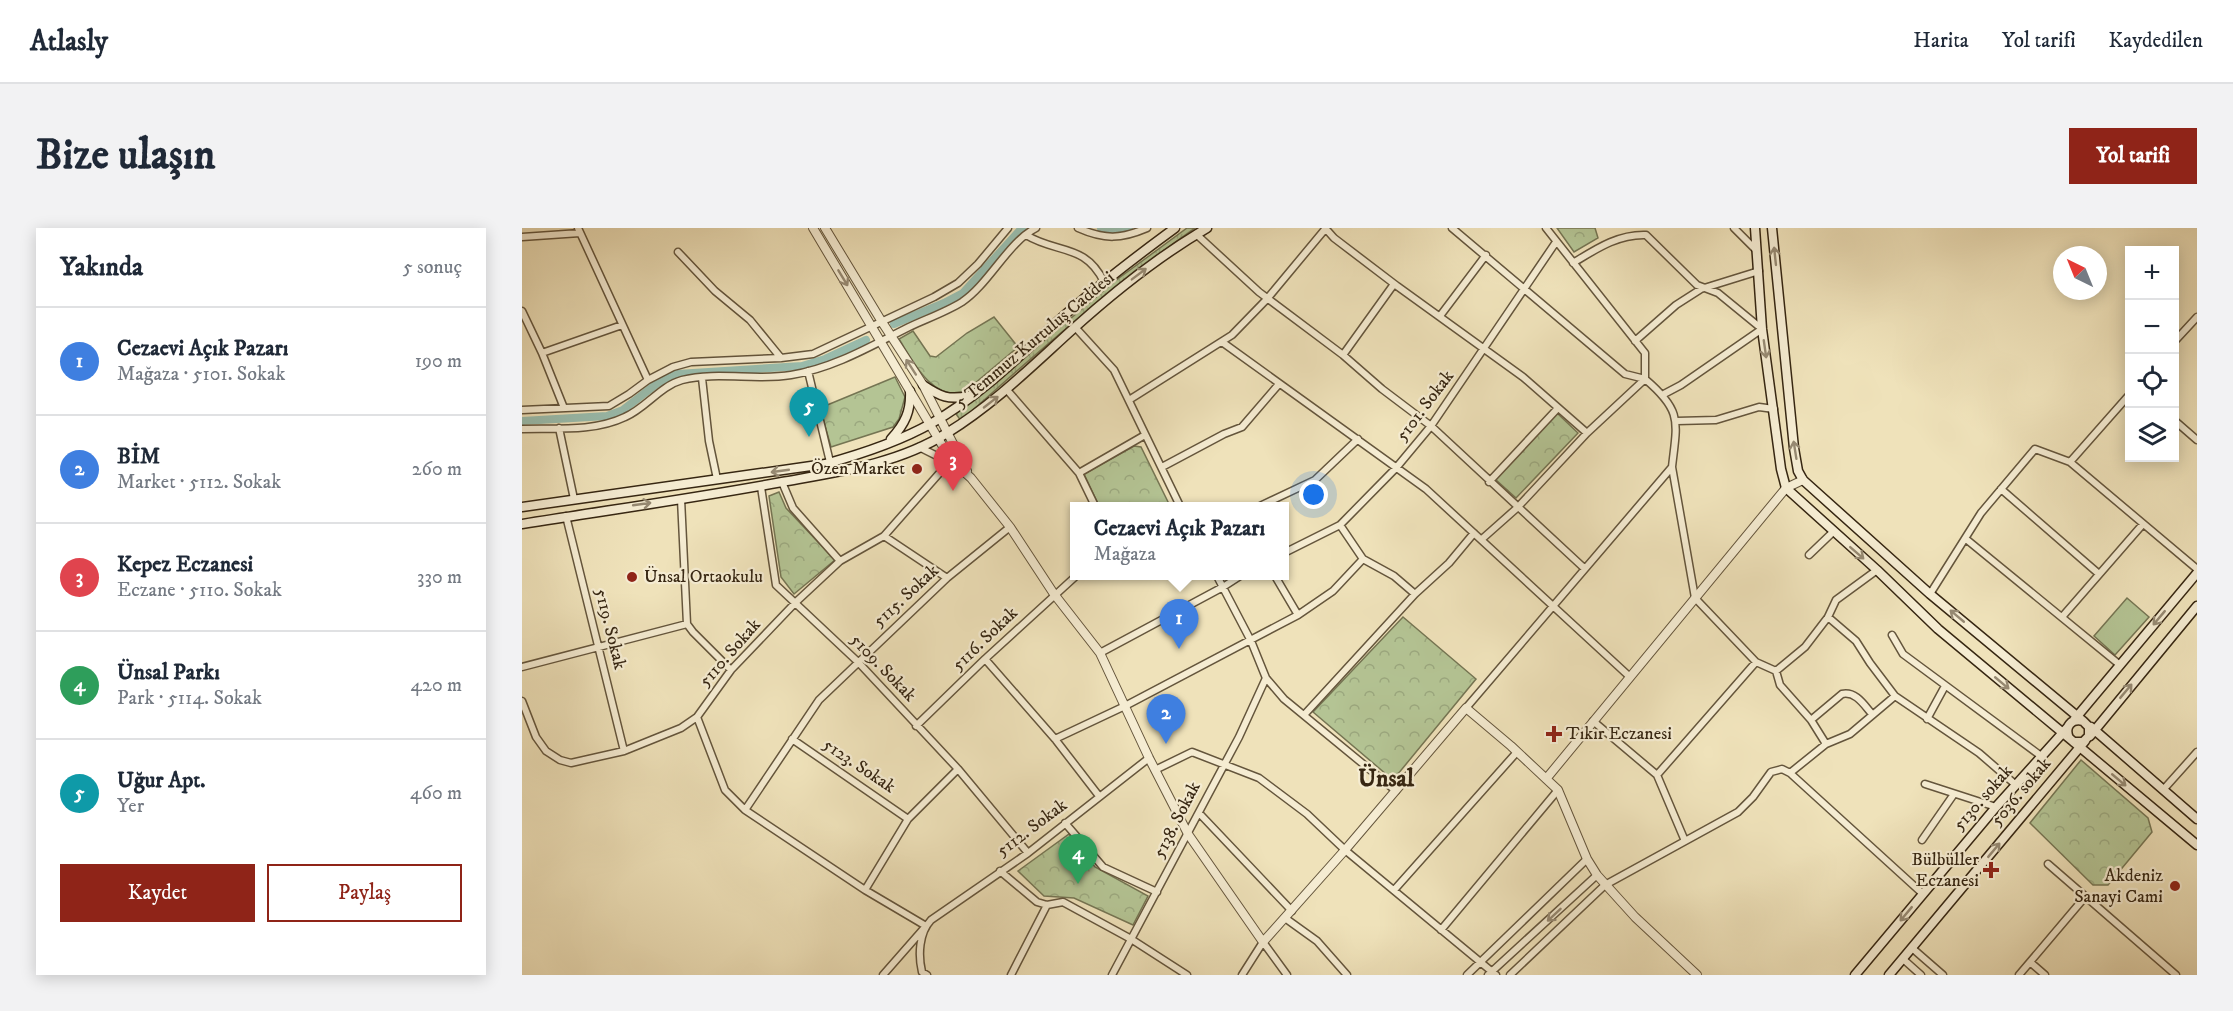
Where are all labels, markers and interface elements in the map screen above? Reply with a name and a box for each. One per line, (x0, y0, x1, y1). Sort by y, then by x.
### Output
text: Atlasly (30, 24, 108, 59)
text: Harita (1913, 28, 1969, 54)
text: Yol tarifi (2002, 28, 2076, 54)
text: Kaydedilen (2109, 28, 2203, 54)
button: Yol tarifi (2069, 128, 2197, 184)
text: Bize ulaşın (36, 130, 216, 182)
north arrow (2053, 246, 2107, 300)
map controls (2125, 246, 2179, 462)
button: + (2125, 246, 2179, 300)
one-way arrow (1769, 247, 1780, 267)
text: Yakında (60, 251, 143, 284)
text: 5 sonuç (403, 255, 462, 280)
street label: 5 Temmuz Kurtuluş Caddesi (951, 267, 1119, 413)
one-way arrow (1131, 268, 1147, 281)
one-way arrow (837, 269, 849, 286)
button: − (2125, 300, 2179, 354)
text: Cezaevi Açık Pazarı (117, 335, 288, 362)
one-way arrow (1760, 339, 1771, 358)
text: 1 (76, 349, 83, 374)
text: 190 m (415, 349, 462, 374)
button: locate (2125, 354, 2179, 408)
one-way arrow (905, 359, 917, 375)
text: Mağaza · 5101. Sokak (117, 362, 285, 387)
street label: 5101. Sokak (1391, 366, 1459, 446)
pin: 5 (790, 388, 828, 437)
one-way arrow (983, 395, 999, 408)
button: layers (2125, 408, 2179, 462)
one-way arrow (1789, 441, 1800, 461)
pin: 3 (934, 442, 972, 491)
text: BİM (117, 443, 160, 470)
text: 2 (75, 457, 84, 482)
text: 260 m (412, 457, 462, 482)
place label: Özen Market (811, 458, 905, 480)
marker: Özen Market (910, 462, 924, 476)
one-way arrow (770, 465, 790, 476)
text: Market · 5112. Sokak (117, 470, 281, 495)
your location (1299, 480, 1328, 509)
one-way arrow (631, 499, 651, 510)
popup (1070, 502, 1289, 580)
text: Cezaevi Açık Pazarı (1094, 515, 1265, 542)
text: Mağaza (1094, 542, 1156, 567)
one-way arrow (1849, 546, 1865, 559)
text: Kepez Eczanesi (117, 551, 253, 578)
street label: 5115. Sokak (868, 560, 944, 632)
text: 3 (76, 565, 83, 590)
text: 330 m (417, 565, 462, 590)
place label: Ünsal Ortaokulu (644, 566, 763, 588)
marker: Ünsal Ortaokulu (625, 570, 639, 584)
text: Eczane · 5110. Sokak (117, 578, 282, 603)
street label: 5119. Sokak (589, 586, 631, 672)
pin: 1 (1160, 600, 1198, 649)
street label: 5116. Sokak (947, 602, 1023, 676)
one-way arrow (1949, 610, 1965, 623)
one-way arrow (2152, 610, 2166, 625)
street label: 5110. Sokak (694, 614, 766, 692)
street label: 5109. Sokak (845, 629, 921, 707)
text: Ünsal Parkı (117, 659, 220, 686)
text: 4 (74, 673, 85, 698)
text: 420 m (411, 673, 462, 698)
one-way arrow (1994, 676, 2009, 690)
one-way arrow (2120, 683, 2133, 699)
text: Park · 5114. Sokak (117, 686, 262, 711)
pin: 2 (1146, 694, 1186, 744)
place label: Tıkır Eczanesi (1566, 723, 1672, 745)
marker: Tıkır Eczanesi (1547, 727, 1561, 741)
street label: 5123. Sokak (819, 734, 900, 798)
street label: 5036. sokak (1986, 753, 2056, 831)
street label: 5130. sokak (1948, 760, 2018, 836)
district label: Ünsal (1358, 763, 1415, 794)
text: Uğur Apt. (117, 767, 206, 794)
one-way arrow (2111, 773, 2127, 786)
street label: 5138. Sokak (1148, 778, 1206, 862)
text: 5 (75, 781, 84, 806)
text: 460 m (410, 781, 462, 806)
text: Yer (117, 794, 144, 819)
street label: 5112. Sokak (992, 794, 1072, 862)
pin: 4 (1058, 834, 1098, 884)
one-way arrow (1987, 843, 2001, 858)
place label: Bülbüller Eczanesi (1911, 849, 1979, 892)
marker: Bülbüller Eczanesi (1984, 863, 1998, 877)
button: Kaydet (60, 864, 255, 922)
button: Paylaş (267, 864, 462, 922)
place label: Akdeniz Sanayi Cami (2074, 865, 2163, 908)
marker: Akdeniz Sanayi Cami (2168, 879, 2182, 893)
one-way arrow (1900, 906, 1913, 922)
one-way arrow (1547, 908, 1562, 922)

